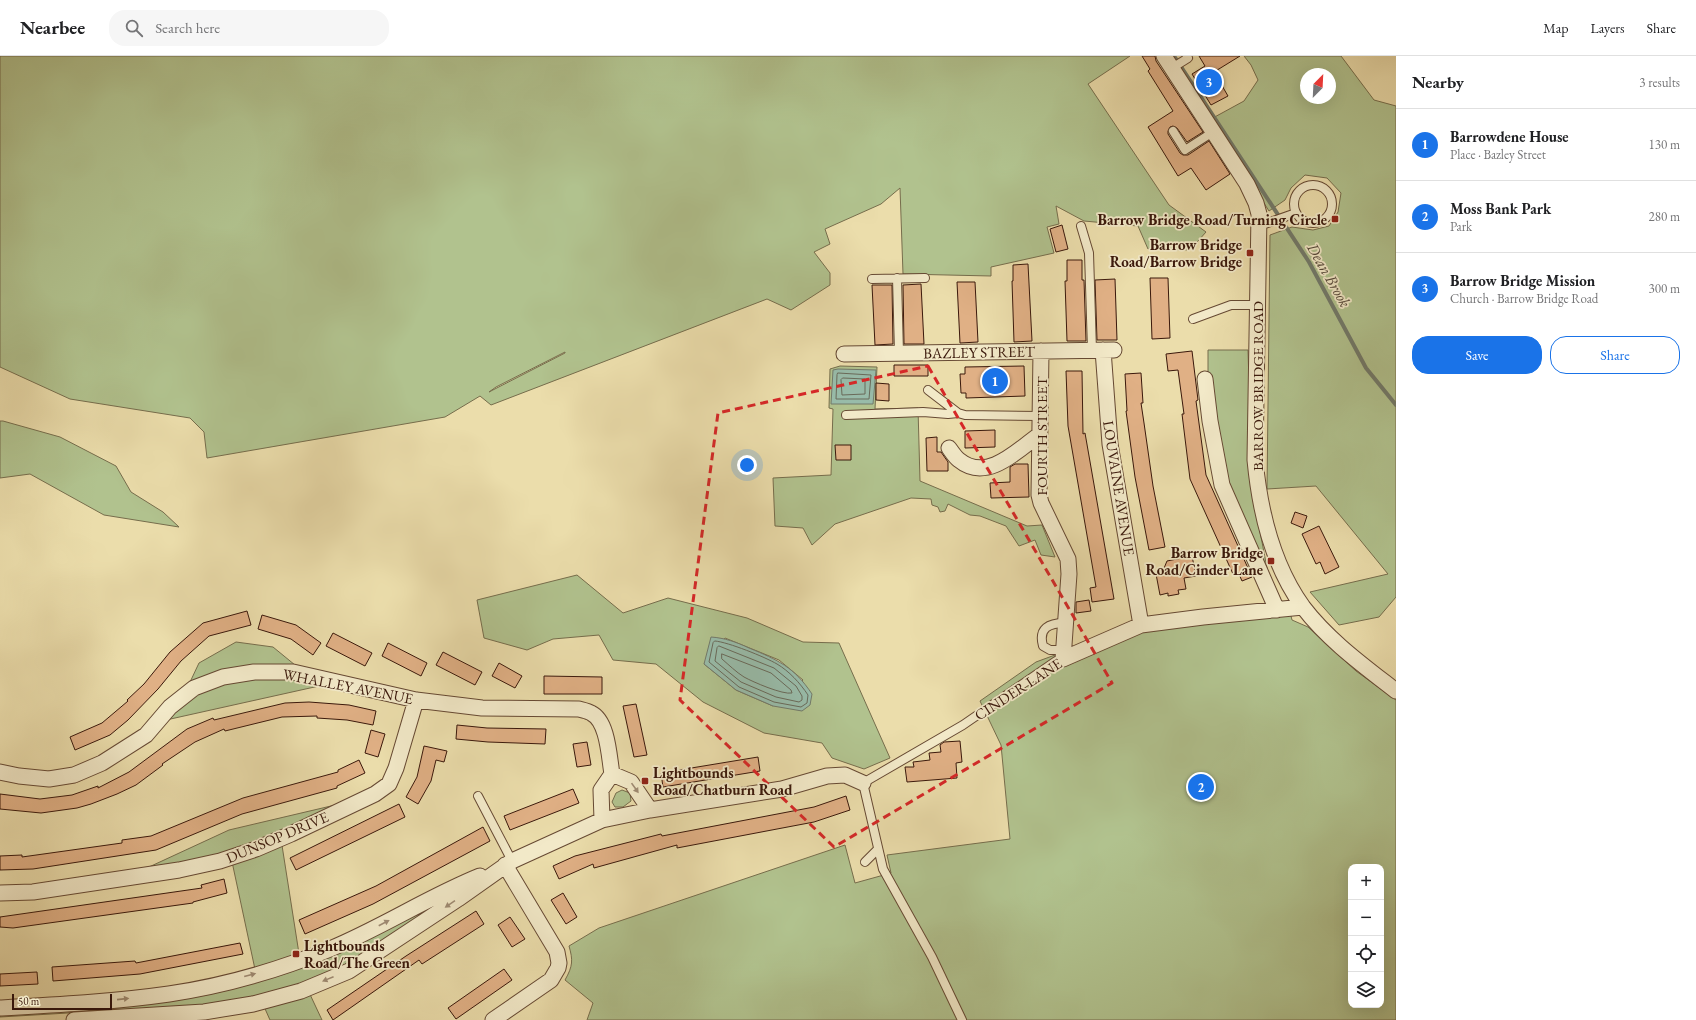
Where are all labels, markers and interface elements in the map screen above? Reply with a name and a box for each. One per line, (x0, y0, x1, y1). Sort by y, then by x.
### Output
search box (109, 10, 389, 46)
text: Nearbee (20, 15, 85, 40)
icon: search (123, 17, 145, 39)
text: Search here (155, 18, 220, 37)
text: Map (1543, 19, 1568, 37)
text: Layers (1590, 19, 1625, 37)
text: Share (1647, 19, 1676, 37)
pin: 3 (1196, 67, 1222, 97)
north arrow (1300, 68, 1336, 104)
text: Nearby (1412, 71, 1464, 93)
text: 3 results (1639, 74, 1680, 91)
text: Barrowdene House (1450, 127, 1569, 146)
text: 1 (1422, 136, 1428, 153)
text: 130 m (1649, 136, 1680, 153)
text: Place · Bazley Street (1450, 146, 1546, 163)
text: Moss Bank Park (1450, 199, 1551, 218)
text: 2 (1422, 208, 1428, 225)
text: 280 m (1649, 208, 1680, 225)
place label: Barrow Bridge Road/Turning Circle (1098, 210, 1327, 229)
marker: Barrow Bridge Road/Turning Circle (1330, 214, 1340, 224)
text: Park (1450, 218, 1472, 235)
place label: Barrow Bridge Road/Barrow Bridge (1110, 235, 1242, 271)
water label: Dean Brook (1302, 238, 1356, 312)
marker: Barrow Bridge Road/Barrow Bridge (1245, 248, 1255, 258)
text: Barrow Bridge Mission (1450, 271, 1595, 290)
text: 3 (1422, 280, 1428, 297)
text: 300 m (1649, 280, 1680, 297)
text: Church · Barrow Bridge Road (1450, 290, 1598, 307)
street label: BARROW BRIDGE ROAD (1248, 301, 1267, 471)
button: Save (1412, 336, 1542, 374)
button: Share (1550, 336, 1680, 374)
street label: BAZLEY STREET (923, 342, 1036, 362)
pin: 1 (982, 366, 1008, 396)
street label: FOURTH STREET (1032, 375, 1051, 496)
street label: LOUVAINE AVENUE (1099, 419, 1139, 557)
your location (737, 455, 757, 475)
place label: Barrow Bridge Road/Cinder Lane (1145, 543, 1263, 579)
marker: Barrow Bridge Road/Cinder Lane (1266, 556, 1276, 566)
street label: CINDER LANE (971, 653, 1066, 724)
street label: WHALLEY AVENUE (281, 664, 415, 708)
place label: Lightbounds Road/Chatburn Road (653, 763, 793, 799)
pin: 2 (1188, 772, 1214, 802)
marker: Lightbounds Road/Chatburn Road (640, 776, 650, 786)
one-way arrow (631, 782, 639, 793)
street label: DUNSOP DRIVE (223, 807, 332, 867)
map controls (1348, 864, 1384, 1008)
button: + (1348, 864, 1384, 900)
one-way arrow (445, 900, 455, 908)
button: − (1348, 900, 1384, 936)
one-way arrow (378, 920, 390, 927)
place label: Lightbounds Road/The Green (304, 936, 411, 972)
button: locate (1348, 936, 1384, 972)
marker: Lightbounds Road/The Green (291, 949, 301, 959)
one-way arrow (244, 972, 256, 978)
button: layers (1348, 972, 1384, 1008)
one-way arrow (321, 977, 333, 983)
scale bar (12, 992, 112, 1011)
text: 50 m (18, 994, 39, 1008)
one-way arrow (117, 996, 129, 1002)

